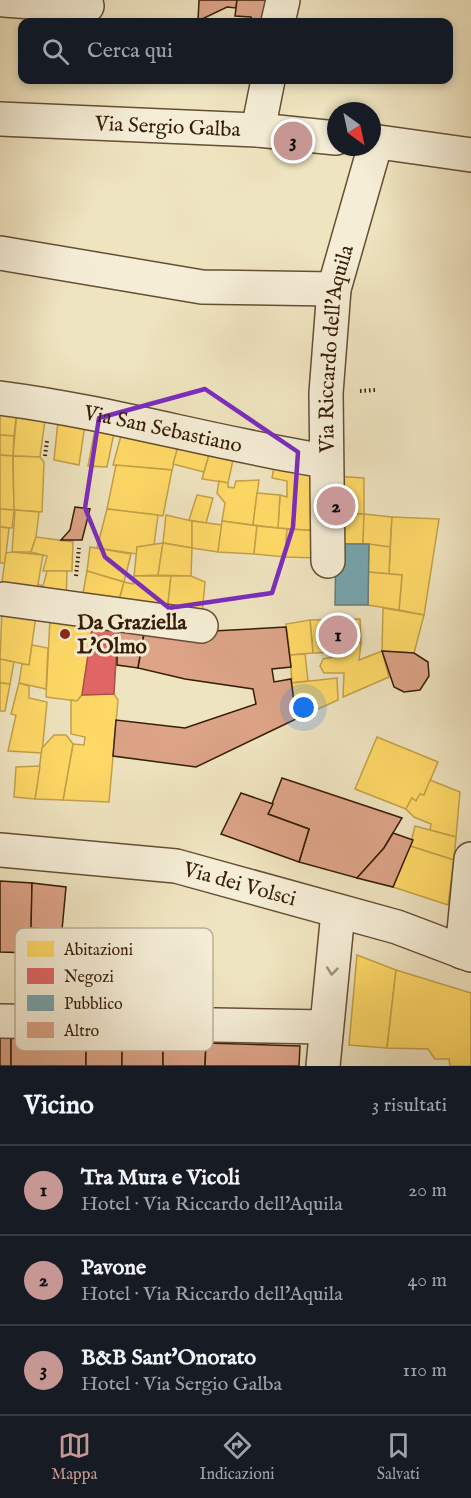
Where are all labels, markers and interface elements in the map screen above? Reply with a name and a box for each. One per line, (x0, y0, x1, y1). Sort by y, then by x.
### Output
search box (18, 18, 453, 84)
icon: search (39, 35, 72, 68)
text: Cerca qui (87, 37, 173, 65)
north arrow (327, 102, 381, 156)
street label: Via Sergio Galba (93, 111, 242, 144)
pin: 3 (274, 118, 312, 164)
street label: Via Riccardo dell'Aquila (314, 241, 361, 454)
street label: Via San Sebastiano (80, 400, 244, 460)
pin: 2 (316, 484, 356, 528)
place label: Da Graziella L'Olmo (77, 610, 187, 661)
pin: 1 (318, 612, 358, 658)
marker: Da Graziella L'Olmo (58, 627, 72, 641)
your location (289, 693, 318, 722)
street label: Via dei Volsci (179, 856, 299, 913)
legend (15, 928, 213, 1051)
text: Abitazioni (63, 941, 133, 961)
one-way arrow (326, 966, 339, 975)
text: Negozi (64, 968, 114, 988)
text: Pubblico (64, 995, 123, 1015)
text: Altro (63, 1022, 100, 1042)
text: Vicino (24, 1089, 94, 1122)
text: 3 risultati (372, 1093, 447, 1118)
text: Tra Mura e Vicoli (81, 1164, 240, 1192)
text: 1 (40, 1178, 47, 1203)
text: 20 m (408, 1178, 447, 1203)
text: Hotel · Via Riccardo dell'Aquila (81, 1192, 343, 1217)
text: Pavone (81, 1254, 146, 1282)
text: 2 (39, 1268, 48, 1293)
text: 40 m (408, 1268, 447, 1293)
text: Hotel · Via Riccardo dell'Aquila (81, 1282, 343, 1307)
text: B&B Sant'Onorato (81, 1344, 256, 1372)
text: 3 (40, 1358, 47, 1383)
text: 110 m (403, 1358, 447, 1383)
text: Hotel · Via Sergio Galba (81, 1372, 282, 1397)
tab: Mappa (51, 1429, 97, 1485)
tab: Indicazioni (200, 1429, 275, 1485)
tab: Salvati (377, 1429, 420, 1485)

